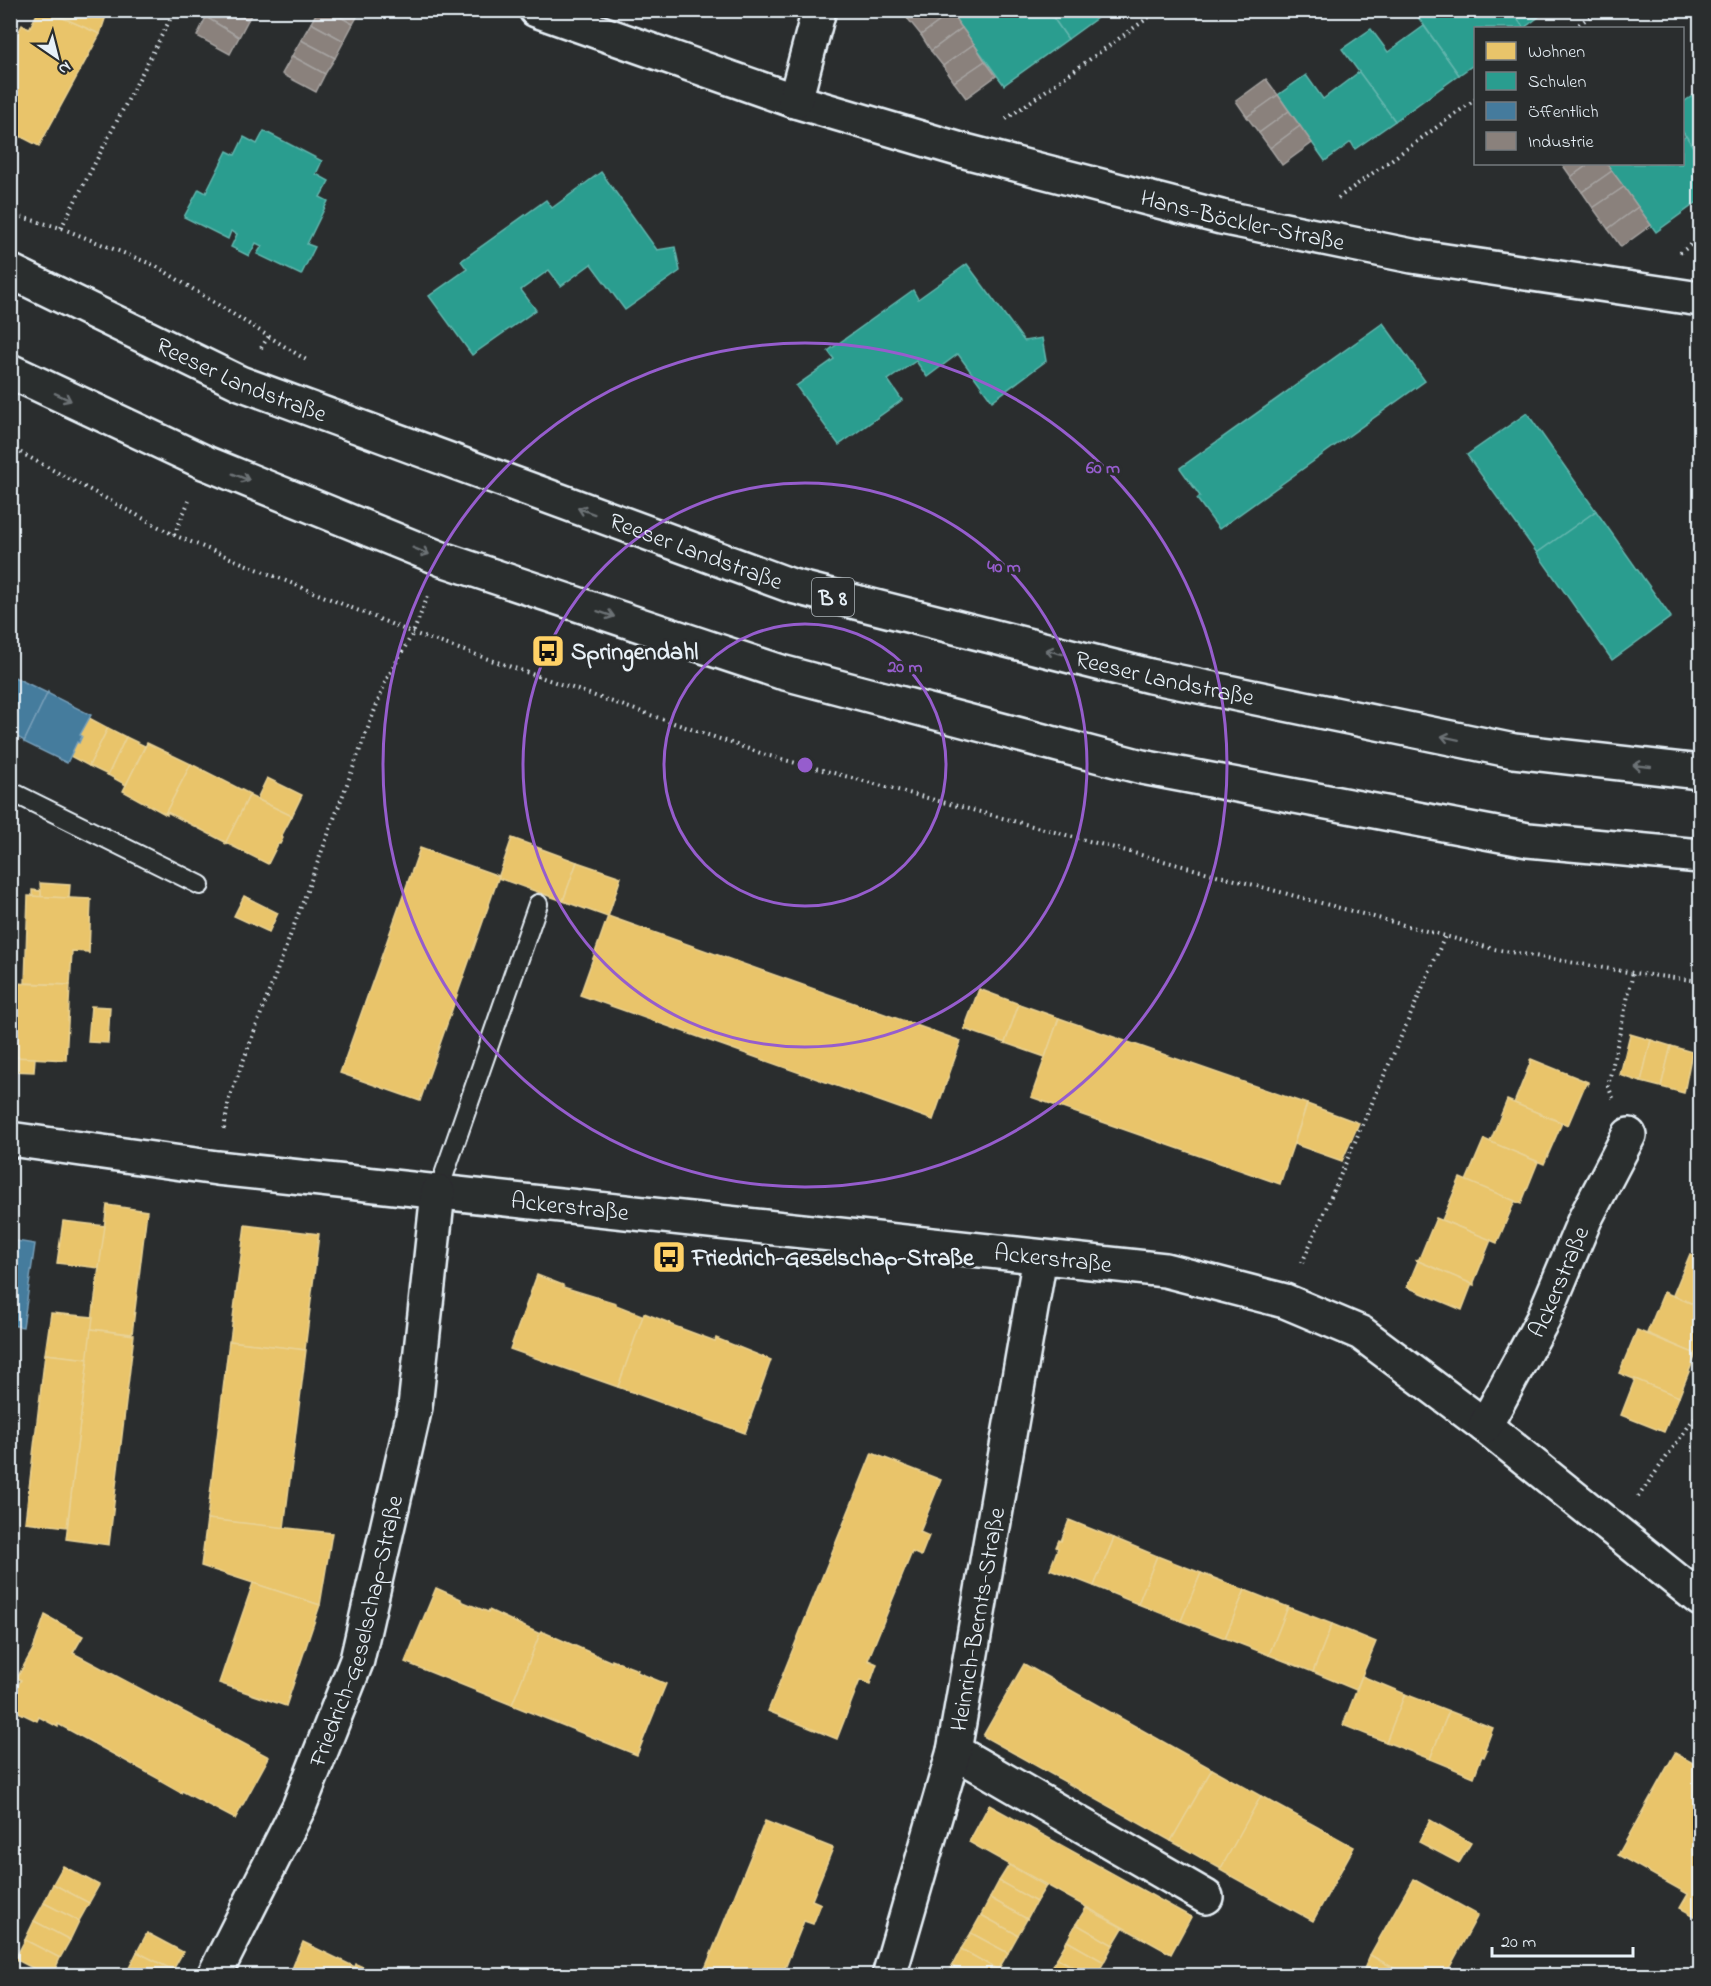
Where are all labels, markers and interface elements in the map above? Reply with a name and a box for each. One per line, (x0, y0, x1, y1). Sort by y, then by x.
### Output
north arrow (27, 27, 87, 87)
legend (1474, 27, 1684, 165)
text: Wohnen (1528, 40, 1585, 66)
text: N (53, 55, 76, 81)
text: Schulen (1528, 70, 1586, 96)
text: Öffentlich (1528, 100, 1599, 126)
text: Industrie (1528, 130, 1594, 156)
street label: Hans-Böckler-Straße (1136, 182, 1348, 262)
street label: Reeser Landstraße (149, 330, 331, 433)
one-way arrow (53, 392, 72, 403)
text: 60 m (1086, 456, 1120, 482)
one-way arrow (231, 472, 249, 483)
one-way arrow (578, 504, 596, 515)
street label: Reeser Landstraße (604, 505, 787, 601)
one-way arrow (412, 546, 430, 557)
text: 40 m (987, 555, 1021, 581)
road number: B 8 (812, 578, 854, 616)
one-way arrow (596, 609, 615, 620)
bus stop icon: Springendahl (530, 633, 566, 669)
place label: Springendahl (571, 636, 698, 672)
street label: Reeser Landstraße (1071, 643, 1257, 717)
one-way arrow (1045, 645, 1064, 657)
text: 20 m (886, 655, 923, 681)
one-way arrow (1440, 732, 1460, 743)
centre of rings (795, 755, 815, 775)
one-way arrow (1633, 760, 1653, 771)
street label: Ackerstraße (509, 1185, 631, 1232)
street label: Ackerstraße (1521, 1221, 1600, 1345)
street label: Ackerstraße (992, 1237, 1114, 1284)
bus stop icon: Friedrich-Geselschap-Straße (651, 1239, 687, 1275)
place label: Friedrich-Geselschap-Straße (691, 1242, 975, 1277)
street label: Friedrich-Geselschap-Straße (301, 1492, 414, 1774)
street label: Heinrich-Bernts-Straße (943, 1505, 1016, 1734)
scale bar (1492, 1920, 1633, 1958)
text: 20 m (1501, 1930, 1536, 1956)

